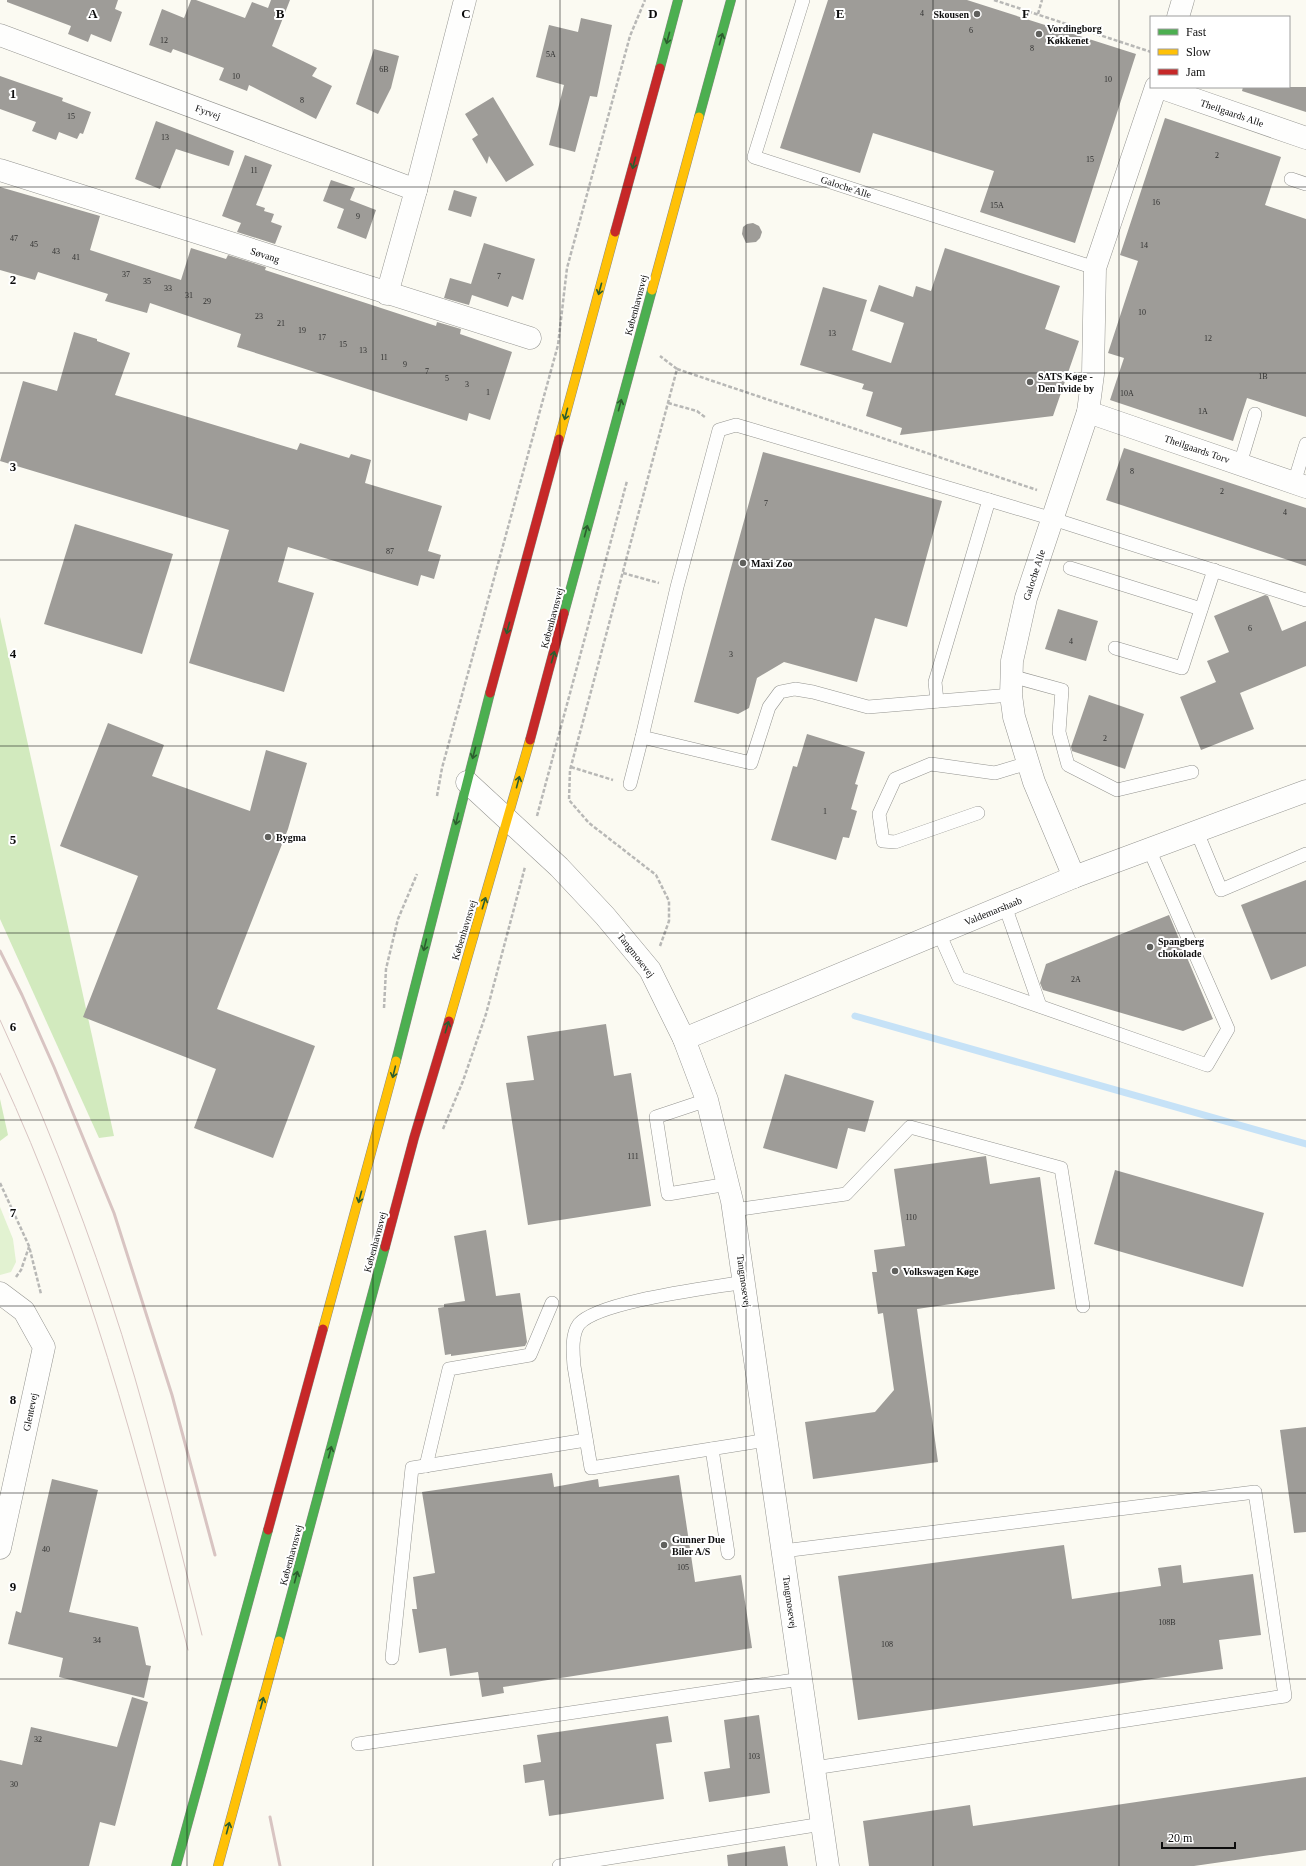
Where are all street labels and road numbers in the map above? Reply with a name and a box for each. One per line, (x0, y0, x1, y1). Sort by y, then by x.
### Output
street label: Theilgaards Alle (1199, 97, 1266, 129)
street label: Fyrvej (194, 102, 222, 122)
street label: Galoche Alle (819, 174, 873, 201)
street label: Søvang (249, 245, 281, 265)
street label: Københavnsvej (623, 274, 649, 336)
street label: Theilgaards Torv (1163, 433, 1231, 465)
street label: Galoche Alle (1021, 548, 1048, 602)
street label: Københavnsvej (539, 587, 565, 649)
street label: Valdemarshaab (963, 894, 1023, 928)
street label: Københavnsvej (450, 899, 478, 961)
street label: Tangmosevej (615, 931, 657, 979)
street label: Københavnsvej (362, 1211, 388, 1273)
street label: Tangmosevej (735, 1254, 753, 1308)
street label: Glentevej (21, 1392, 39, 1432)
street label: Københavnsvej (278, 1524, 304, 1586)
street label: Tangmosevej (781, 1575, 799, 1629)

